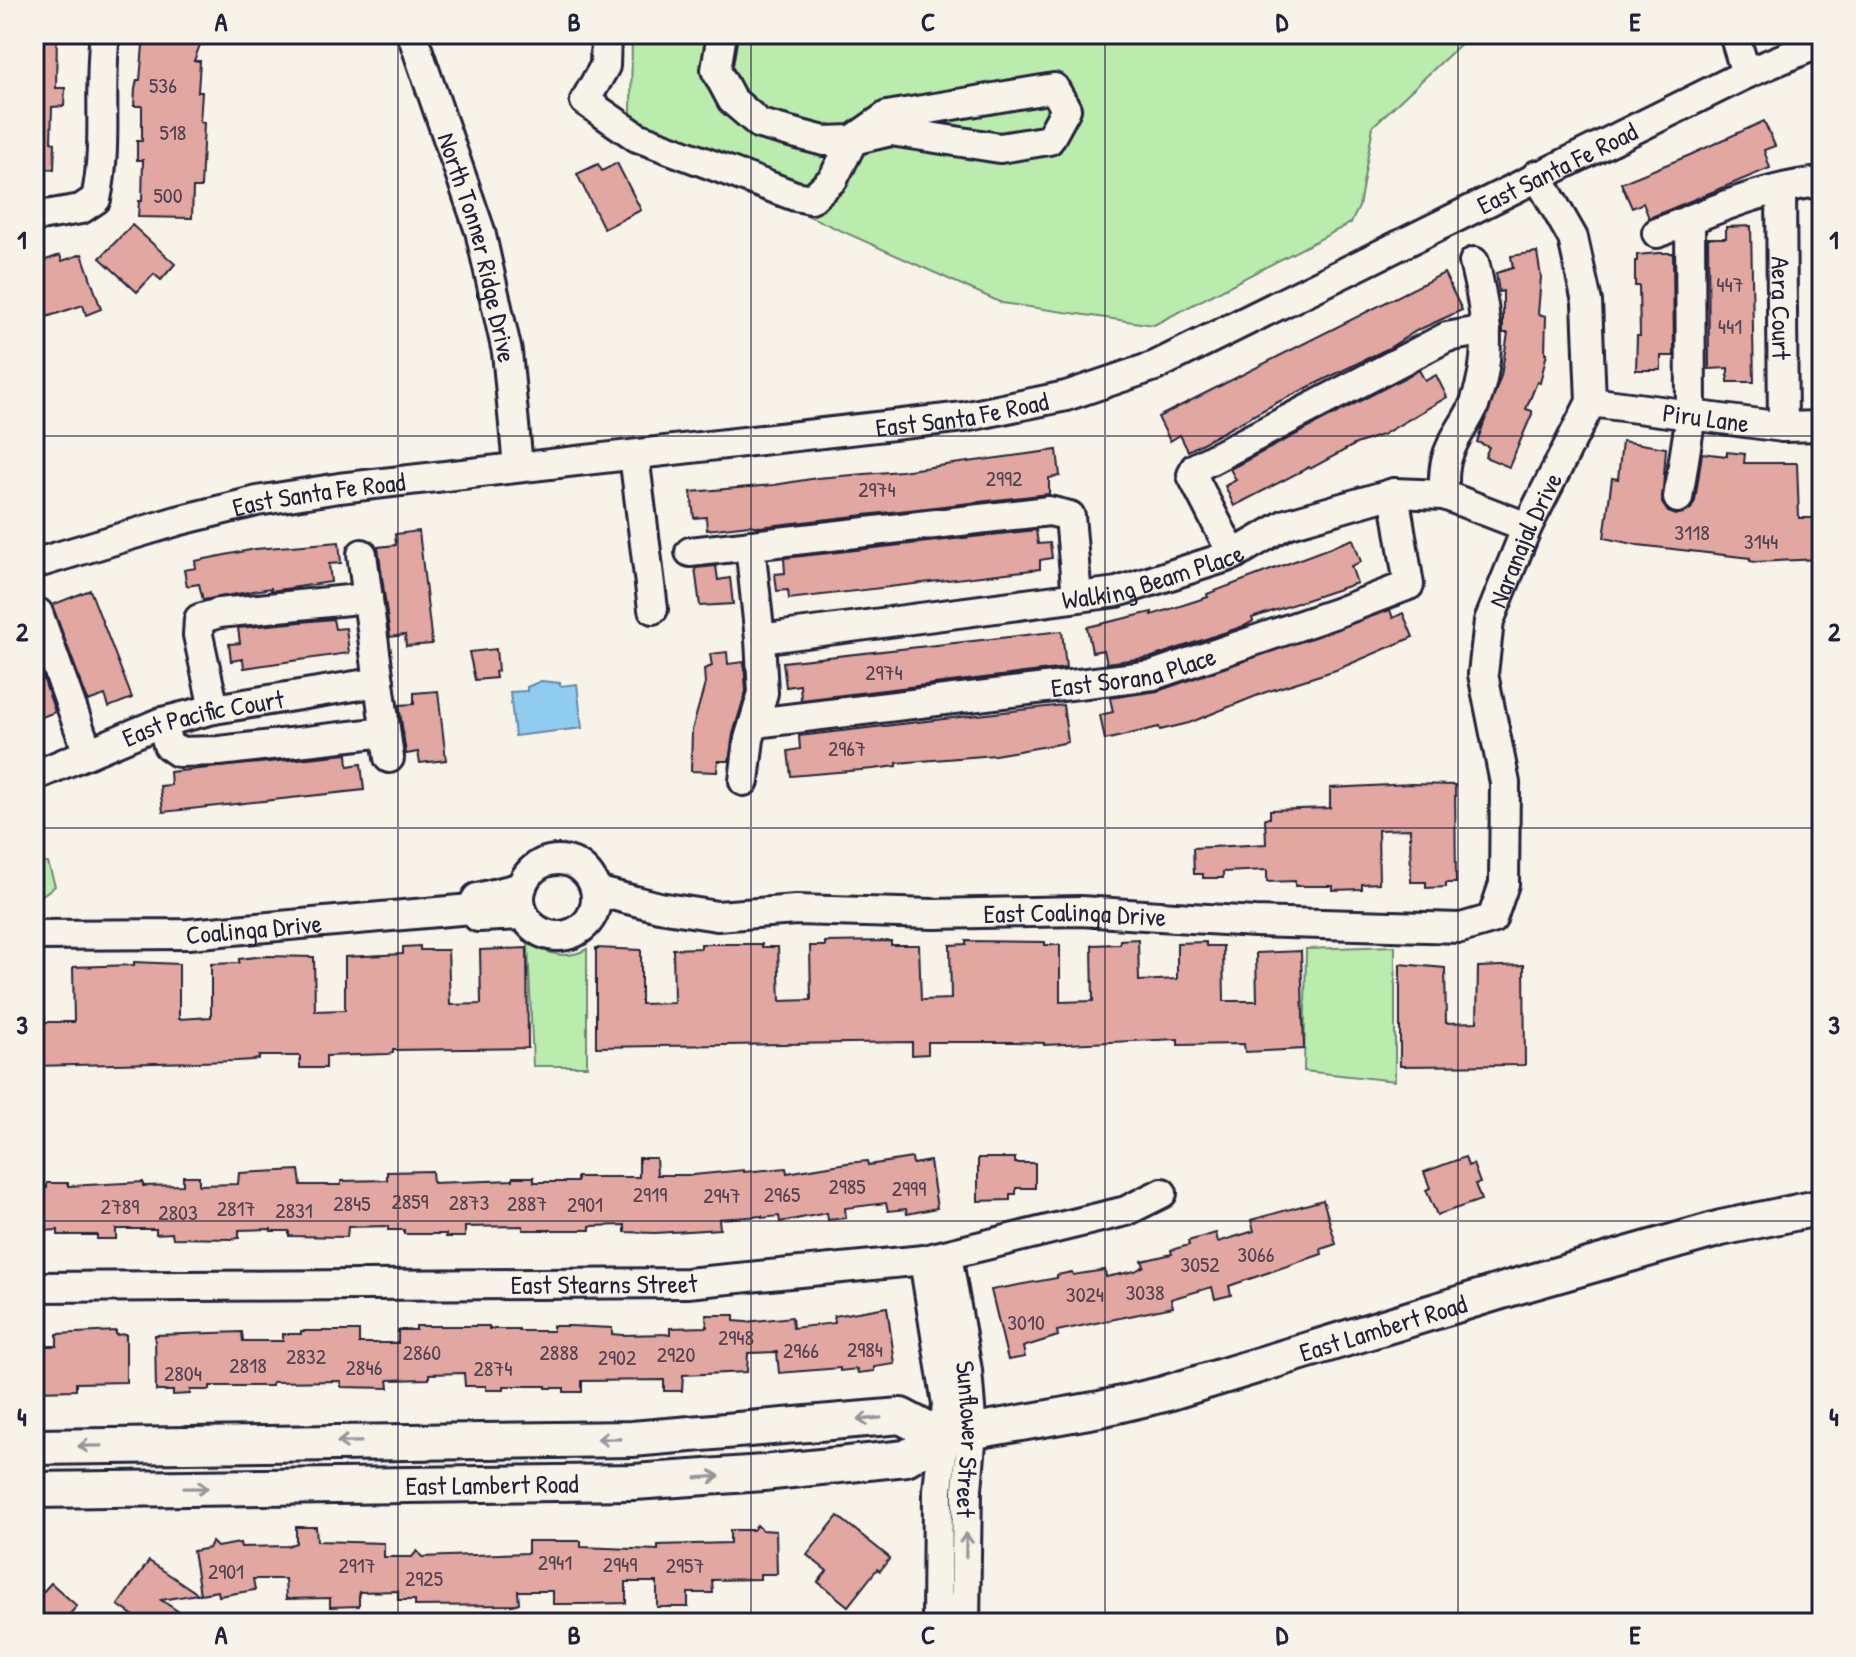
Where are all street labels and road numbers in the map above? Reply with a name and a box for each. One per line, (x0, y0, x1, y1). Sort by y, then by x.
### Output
street label: East Santa Fe Road (1471, 113, 1643, 222)
street label: North Tonner Ridge Drive (430, 128, 525, 364)
street label: Aera Court (1764, 256, 1800, 361)
street label: East Santa Fe Road (874, 383, 1051, 444)
street label: Piru Lane (1661, 394, 1751, 440)
street label: East Santa Fe Road (228, 463, 407, 524)
street label: Naranajal Drive (1479, 466, 1570, 612)
street label: Walking Beam Place (1060, 535, 1250, 617)
street label: East Sorana Place (1049, 638, 1220, 705)
street label: East Pacific Court (117, 680, 287, 754)
street label: East Coalinga Drive (983, 893, 1167, 934)
street label: Coalinga Drive (184, 905, 323, 952)
street label: East Stearns Street (511, 1264, 700, 1302)
street label: East Lambert Road (1295, 1285, 1471, 1369)
street label: Sunflower Street (948, 1358, 990, 1519)
street label: East Lambert Road (405, 1465, 579, 1503)

